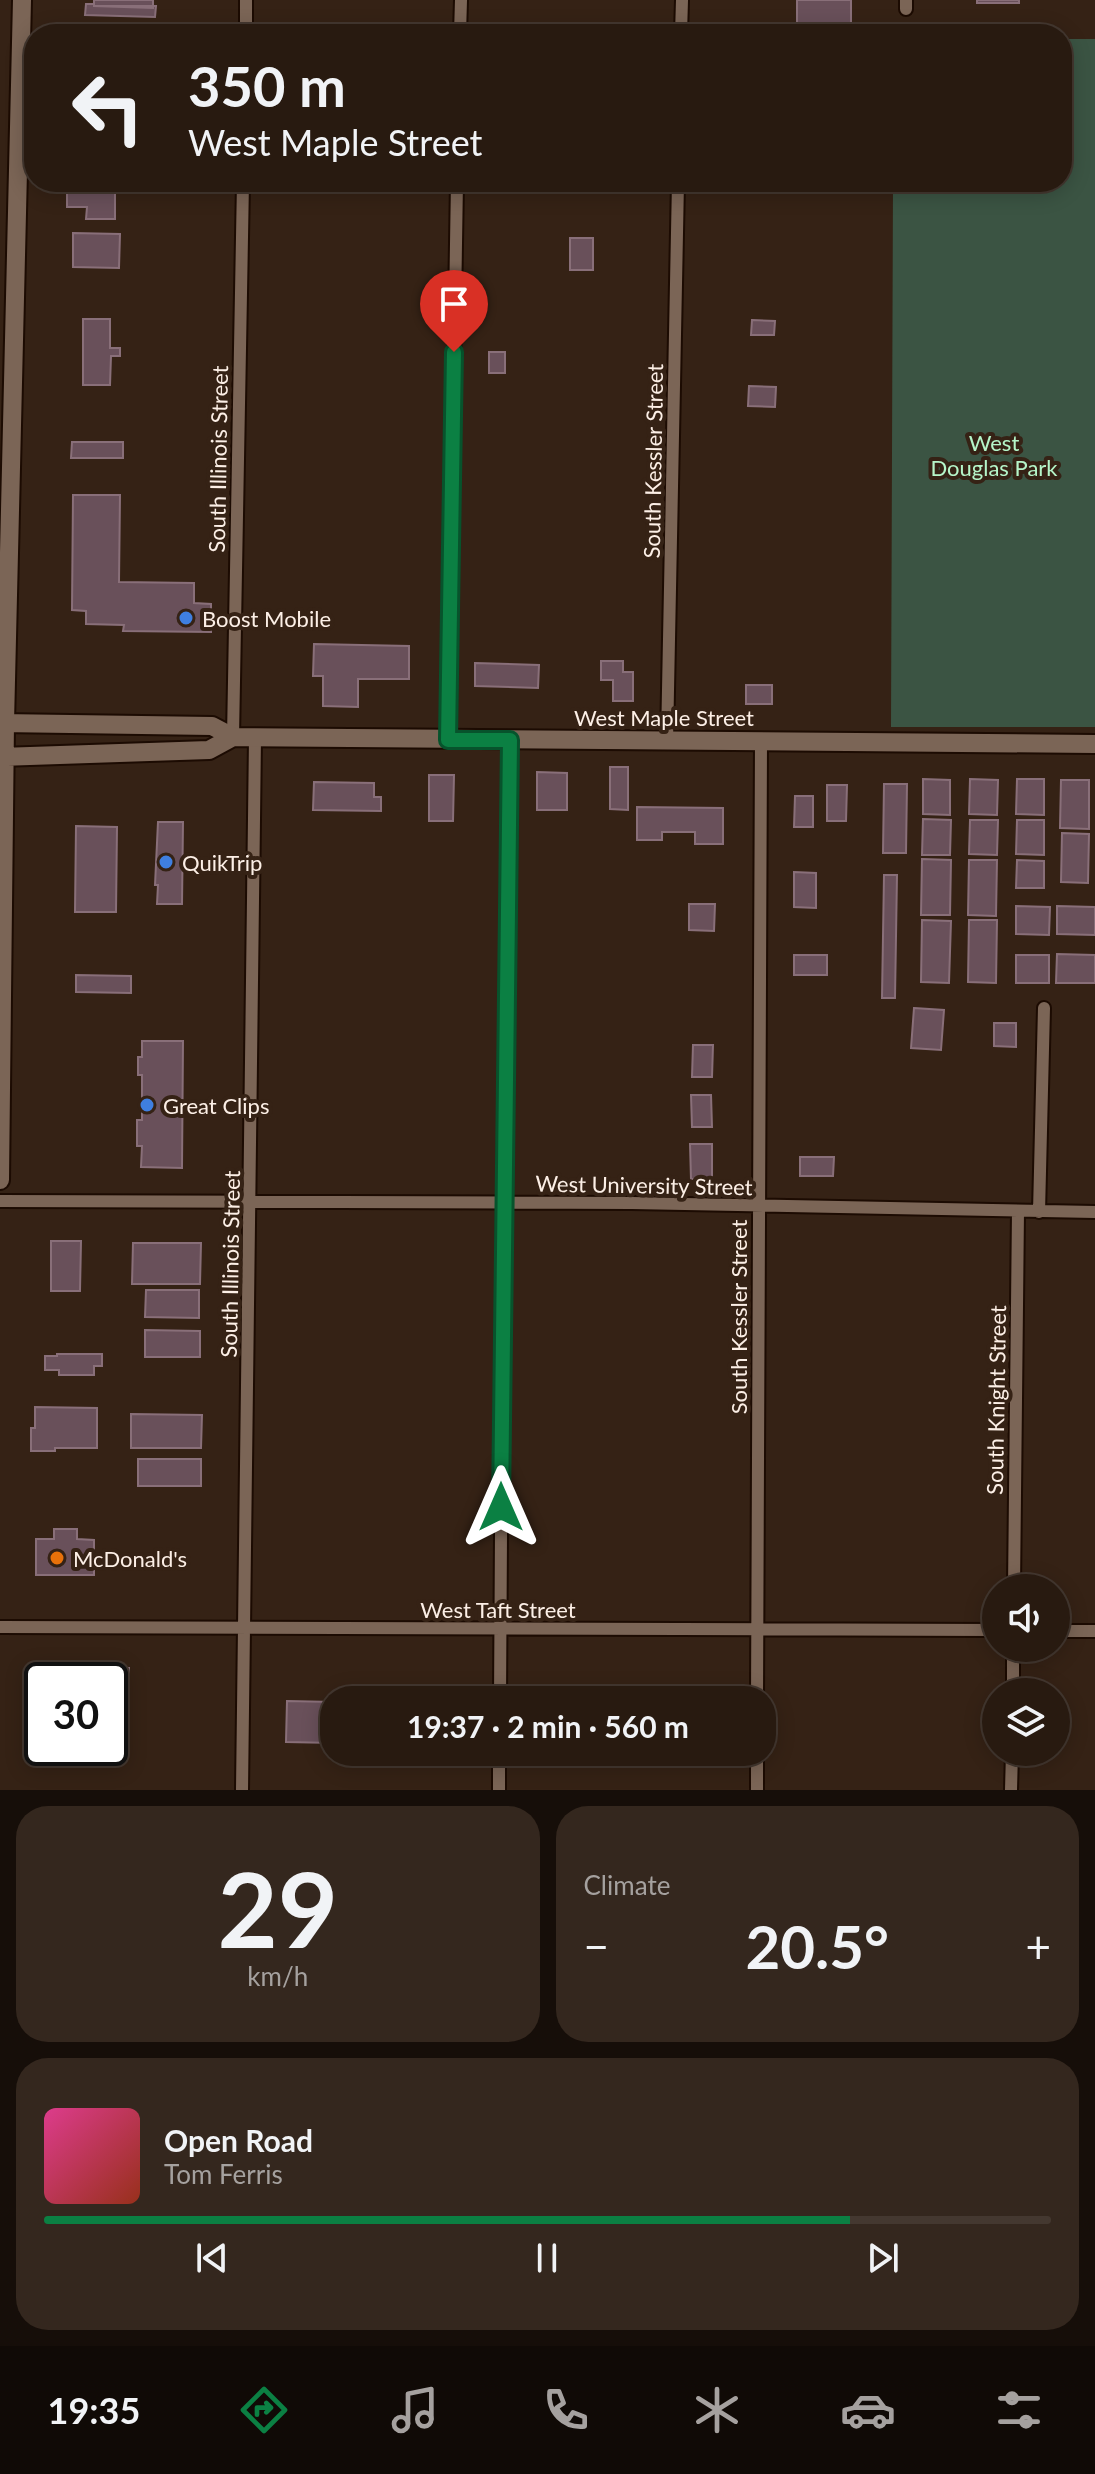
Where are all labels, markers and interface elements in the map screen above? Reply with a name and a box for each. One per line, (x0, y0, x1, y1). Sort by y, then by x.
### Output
text: 350 m (188, 52, 346, 119)
icon: left (56, 56, 160, 160)
text: West Maple Street (188, 120, 482, 164)
pin (420, 270, 488, 352)
icon: arrive (432, 282, 476, 326)
street label: South Kessler Street (638, 363, 668, 559)
street label: South Illinois Street (203, 365, 233, 553)
park label: West Douglas Park (930, 429, 1058, 481)
place label: Boost Mobile (202, 605, 331, 632)
marker: Boost Mobile (177, 609, 195, 627)
street label: West Maple Street (574, 704, 754, 731)
place label: QuikTrip (182, 849, 262, 876)
marker: QuikTrip (157, 853, 175, 871)
place label: Great Clips (163, 1092, 269, 1119)
marker: Great Clips (138, 1096, 156, 1114)
street label: South Illinois Street (215, 1170, 245, 1358)
street label: West University Street (535, 1170, 753, 1200)
street label: South Kessler Street (725, 1220, 752, 1414)
street label: South Knight Street (981, 1305, 1011, 1495)
position arrow (459, 1465, 543, 1549)
place label: McDonald's (73, 1545, 187, 1572)
marker: McDonald's (48, 1549, 66, 1567)
map controls (982, 1574, 1070, 1766)
button: sound (982, 1574, 1070, 1662)
street label: West Taft Street (420, 1596, 576, 1623)
speed limit sign: 30 (24, 1662, 128, 1766)
button: layers (982, 1678, 1070, 1766)
text: 19:37 · 2 min · 560 m (407, 1708, 689, 1744)
text: 29 (217, 1845, 338, 1970)
text: Climate (584, 1869, 670, 1901)
text: 20.5° (745, 1910, 889, 1982)
text: − (584, 1920, 609, 1972)
text: + (1025, 1920, 1051, 1972)
text: km/h (247, 1960, 308, 1992)
text: Open Road (164, 2122, 313, 2158)
text: Tom Ferris (164, 2158, 283, 2190)
icon: previous (190, 2236, 234, 2280)
icon: pause (525, 2236, 569, 2280)
icon: next (861, 2236, 905, 2280)
icon: directions (236, 2382, 292, 2438)
icon: music (387, 2382, 443, 2438)
icon: phone (538, 2382, 594, 2438)
icon: climate (689, 2382, 745, 2438)
icon: car (840, 2382, 896, 2438)
icon: filters (991, 2382, 1047, 2438)
text: 19:35 (48, 2388, 140, 2432)

